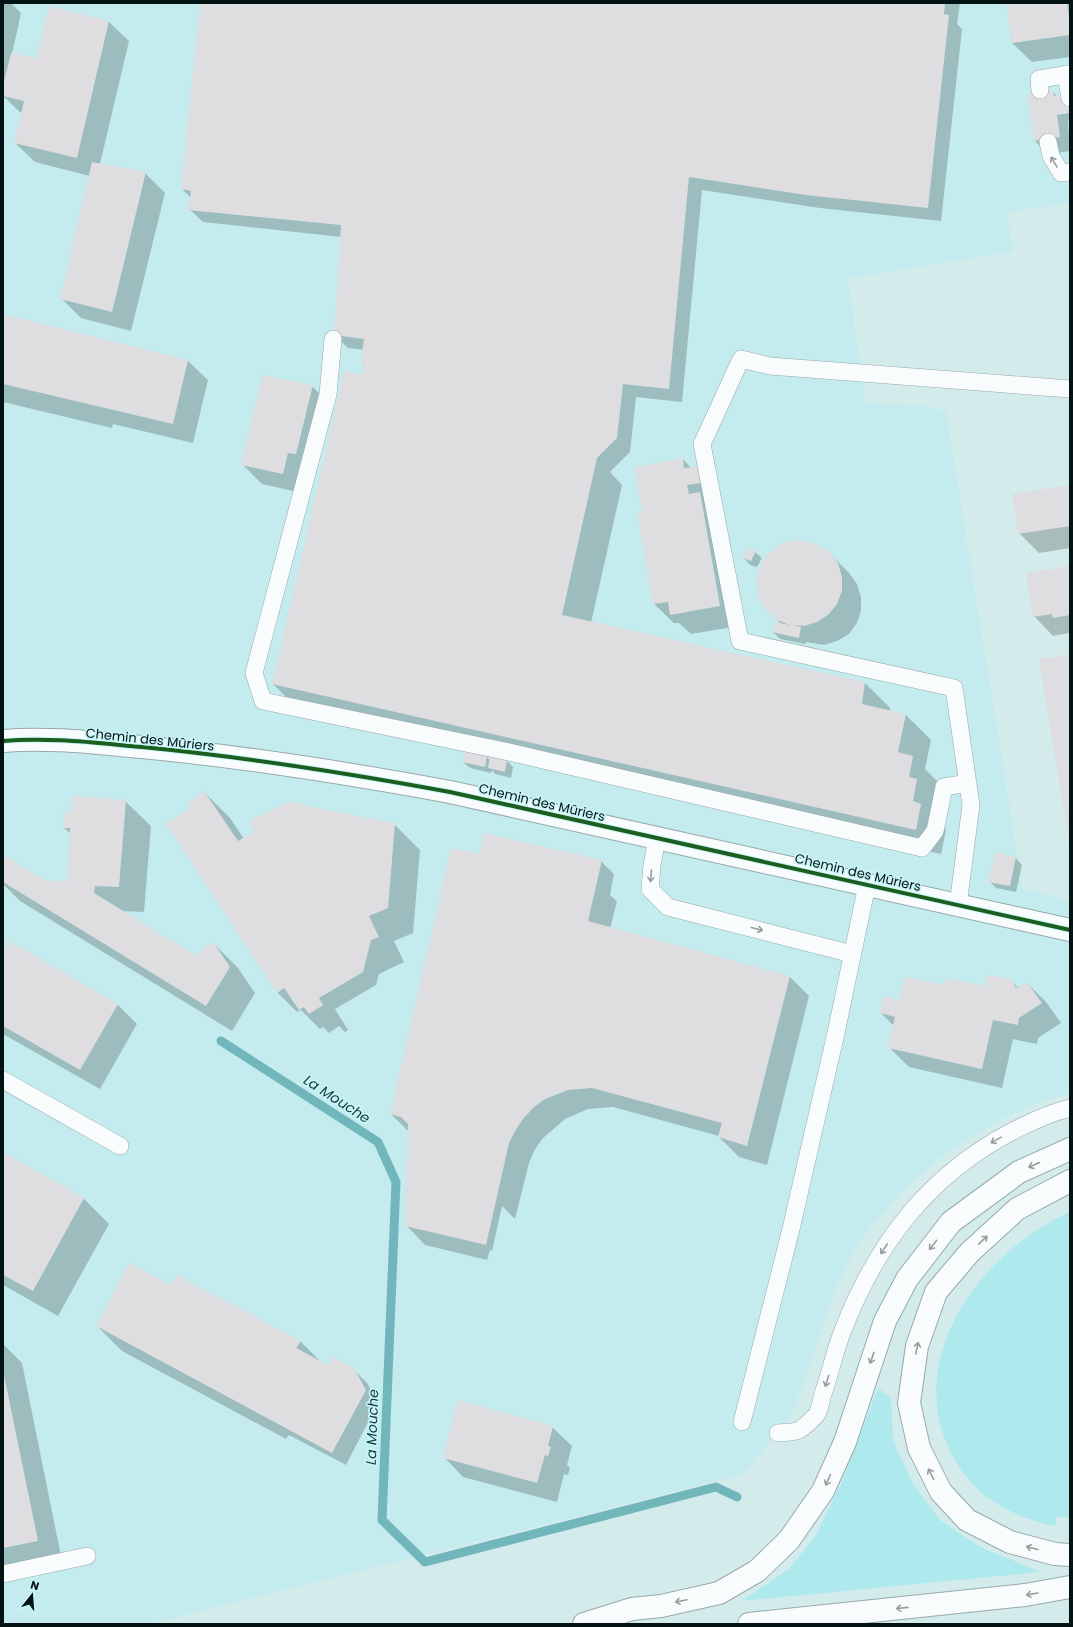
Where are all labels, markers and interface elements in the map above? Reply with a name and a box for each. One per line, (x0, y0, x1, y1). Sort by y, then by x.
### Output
one-way arrow (1050, 156, 1058, 168)
street label: Chemin des Mûriers (85, 723, 215, 756)
street label: Chemin des Mûriers (477, 779, 607, 826)
street label: Chemin des Mûriers (793, 849, 923, 896)
one-way arrow (647, 869, 654, 882)
one-way arrow (750, 926, 763, 934)
water label: La Mouche (300, 1070, 374, 1128)
one-way arrow (990, 1137, 1002, 1145)
one-way arrow (1029, 1162, 1041, 1169)
one-way arrow (978, 1235, 988, 1245)
one-way arrow (929, 1239, 938, 1250)
one-way arrow (880, 1243, 888, 1254)
one-way arrow (913, 1342, 921, 1355)
one-way arrow (868, 1352, 876, 1364)
one-way arrow (823, 1374, 830, 1387)
water label: La Mouche (361, 1388, 383, 1465)
one-way arrow (927, 1468, 934, 1480)
one-way arrow (824, 1474, 831, 1486)
one-way arrow (1026, 1543, 1039, 1551)
north arrow (12, 1575, 52, 1615)
text: N (29, 1577, 41, 1594)
one-way arrow (1026, 1590, 1039, 1598)
one-way arrow (675, 1598, 688, 1606)
one-way arrow (896, 1604, 909, 1612)

